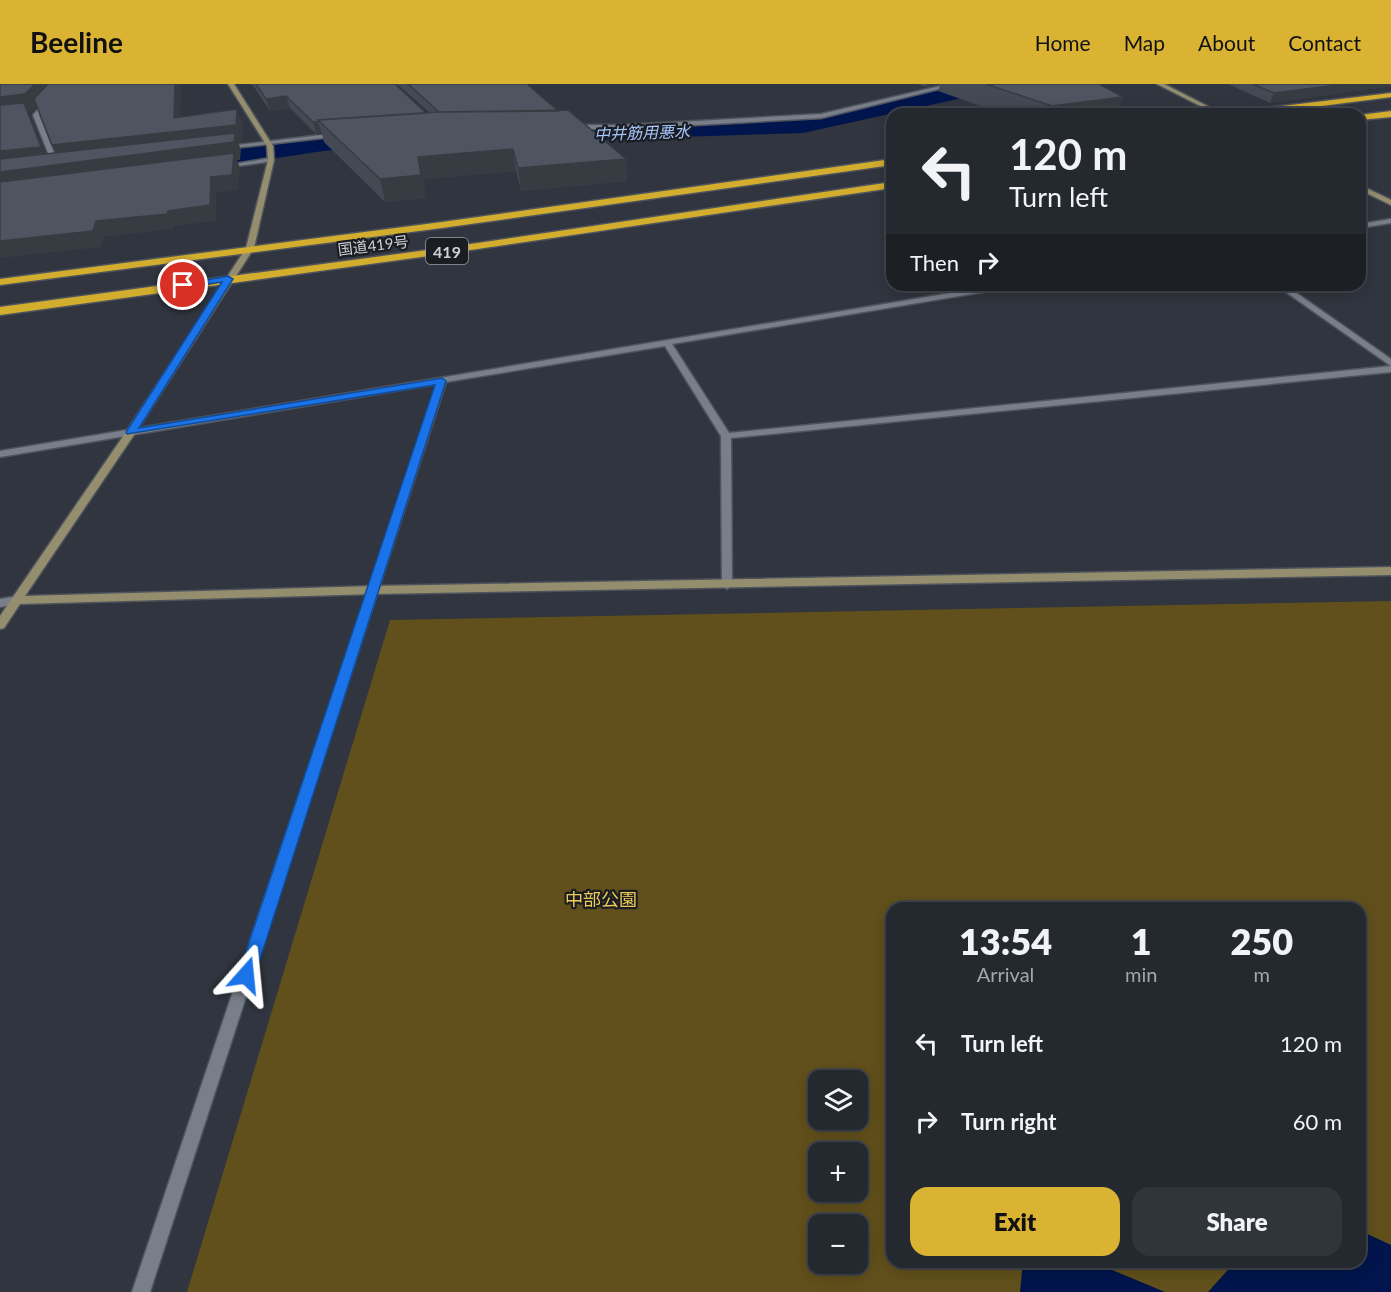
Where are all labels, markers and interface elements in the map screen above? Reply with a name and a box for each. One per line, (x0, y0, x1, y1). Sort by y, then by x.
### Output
text: Beeline (30, 25, 123, 59)
text: Home (1035, 30, 1091, 55)
text: Map (1124, 30, 1165, 55)
text: About (1198, 30, 1255, 55)
text: Contact (1288, 30, 1361, 55)
water label: 中井筋用悪水 (594, 121, 692, 143)
text: 120 m (1009, 129, 1127, 179)
icon: left (910, 132, 988, 210)
text: Turn left (1009, 180, 1108, 213)
street label: 国道419号 (337, 232, 409, 258)
road number: 419 (426, 238, 468, 264)
icon: right (971, 246, 1004, 279)
text: Then (910, 249, 959, 276)
pin (157, 259, 208, 310)
icon: arrive (166, 268, 199, 301)
park label: 中部公園 (565, 888, 637, 910)
text: 13:54 (959, 919, 1052, 963)
text: 1 (1131, 919, 1152, 963)
text: 250 (1230, 919, 1293, 963)
position arrow (214, 943, 278, 1007)
text: Arrival (977, 962, 1034, 986)
text: min (1125, 962, 1157, 986)
text: m (1253, 962, 1270, 986)
icon: left (910, 1027, 943, 1060)
text: Turn left (961, 1030, 1043, 1057)
text: 120 m (1280, 1030, 1342, 1057)
map controls (808, 1070, 868, 1274)
button: layers (808, 1070, 868, 1130)
icon: right (910, 1105, 943, 1138)
text: Turn right (961, 1108, 1056, 1135)
text: 60 m (1293, 1108, 1342, 1135)
button: + (808, 1142, 868, 1202)
button: Exit (910, 1187, 1120, 1256)
button: Share (1132, 1187, 1342, 1256)
button: − (808, 1214, 868, 1274)

